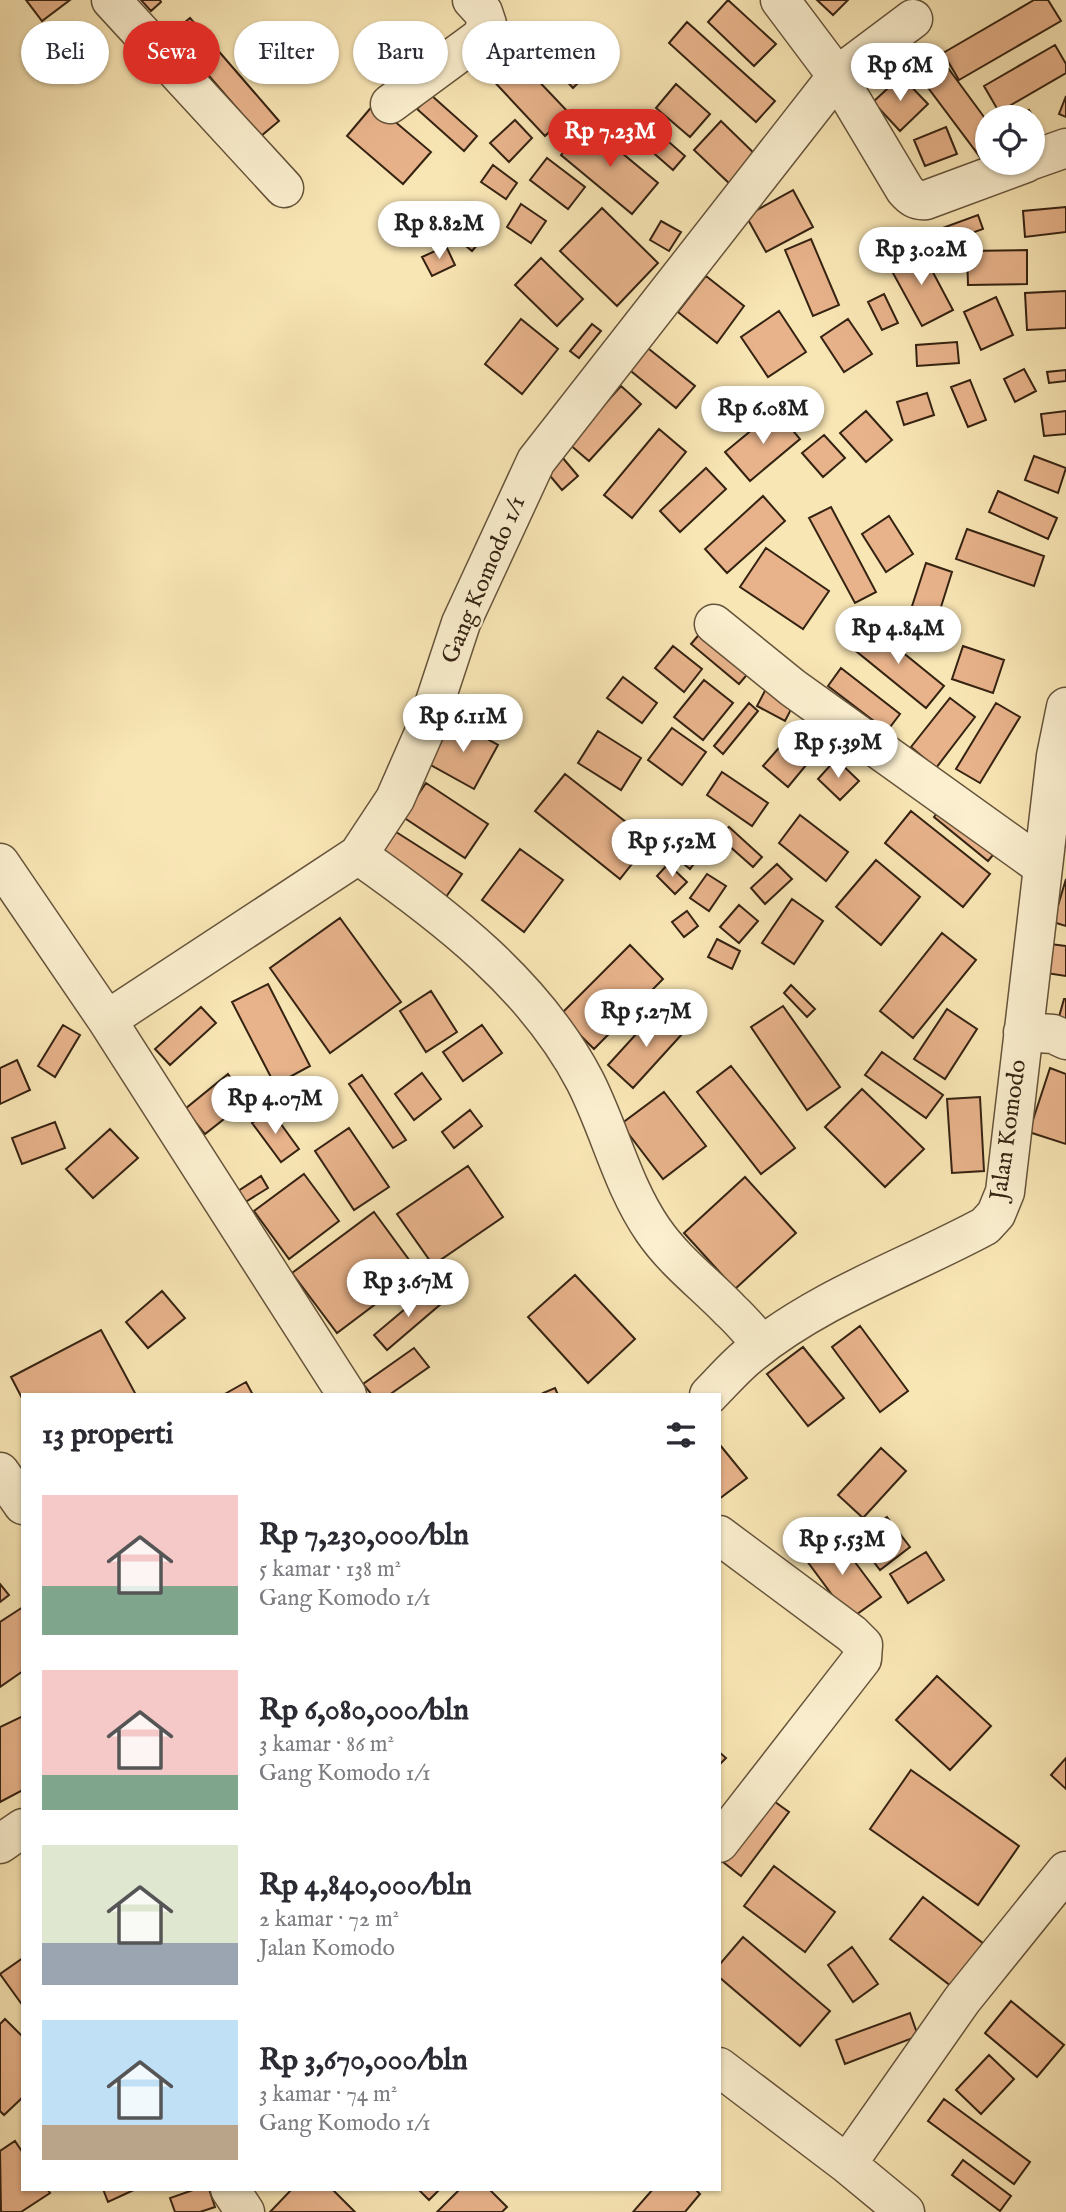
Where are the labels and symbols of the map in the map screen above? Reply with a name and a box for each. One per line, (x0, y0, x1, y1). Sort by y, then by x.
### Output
pin: Rp 6M (851, 43, 949, 103)
pin: Rp 7.23M (538, 110, 682, 169)
pin: Rp 8.82M (367, 202, 511, 261)
pin: Rp 3.02M (849, 228, 993, 287)
pin: Rp 6.08M (691, 386, 835, 446)
street label: Gang Komodo 1/1 (435, 492, 533, 668)
pin: Rp 4.84M (826, 606, 970, 666)
pin: Rp 6.11M (391, 694, 535, 754)
pin: Rp 5.39M (766, 720, 910, 780)
pin: Rp 5.52M (600, 820, 744, 879)
pin: Rp 5.27M (574, 990, 718, 1049)
street label: Jalan Komodo (983, 1058, 1034, 1205)
pin: Rp 4.07M (203, 1076, 347, 1136)
pin: Rp 3.67M (336, 1260, 480, 1319)
pin: Rp 5.53M (770, 1518, 914, 1577)

